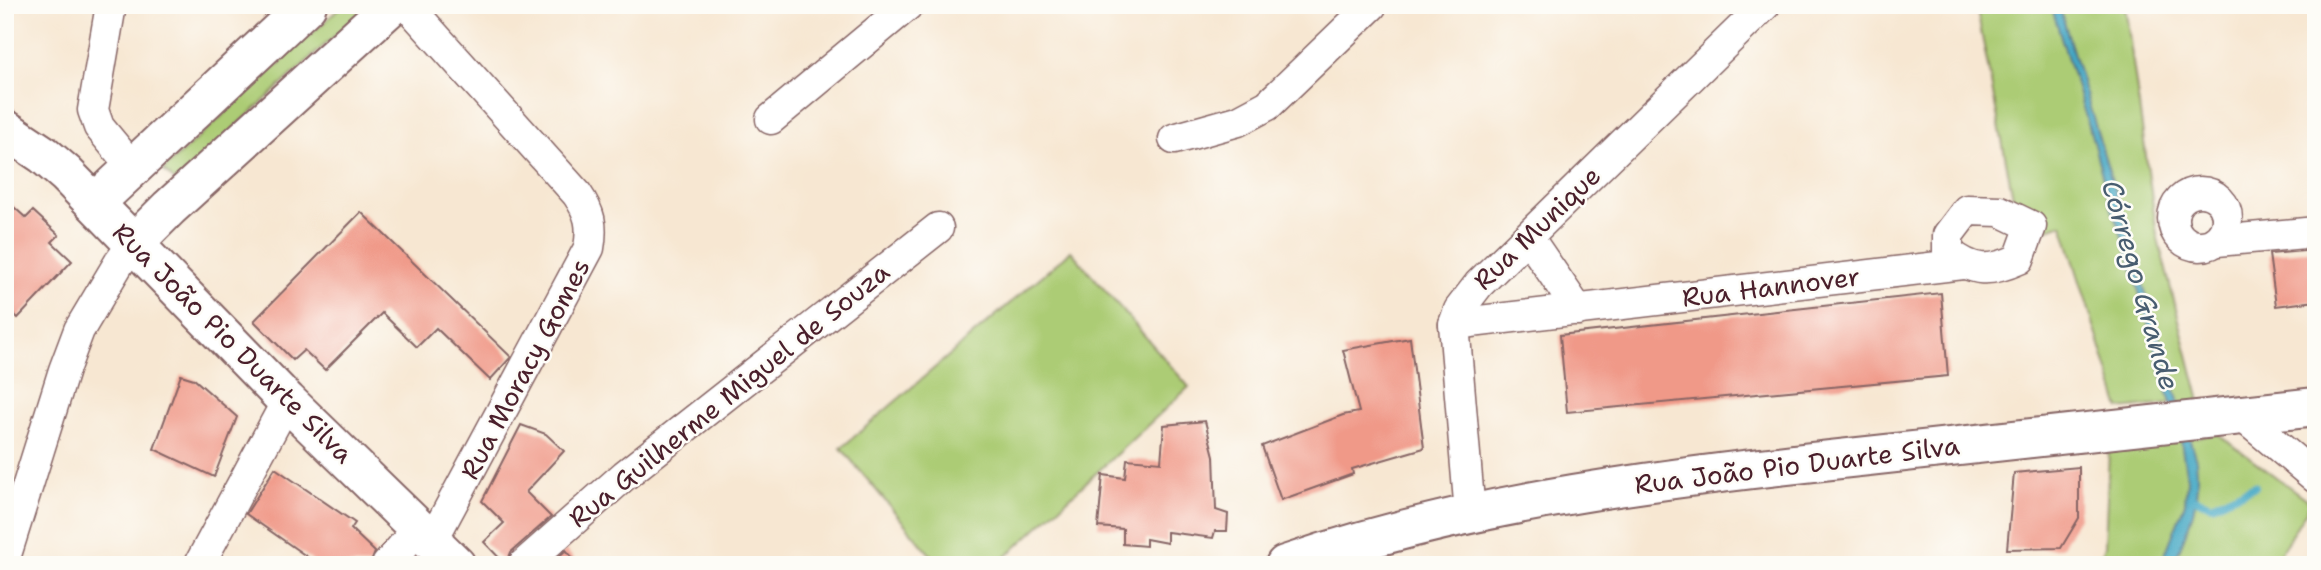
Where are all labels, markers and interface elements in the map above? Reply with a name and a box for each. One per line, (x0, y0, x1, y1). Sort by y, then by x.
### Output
street label: Rua Munique (1465, 158, 1608, 297)
water label: Córrego Grande (2093, 175, 2189, 395)
street label: Rua João Pio Duarte Silva (105, 215, 361, 471)
street label: Rua Moracy Gomes (452, 252, 598, 485)
street label: Rua Guilherme Miguel de Souza (561, 254, 896, 535)
street label: Rua Hannover (1680, 258, 1862, 315)
street label: Rua João Pio Duarte Silva (1632, 427, 1961, 502)

